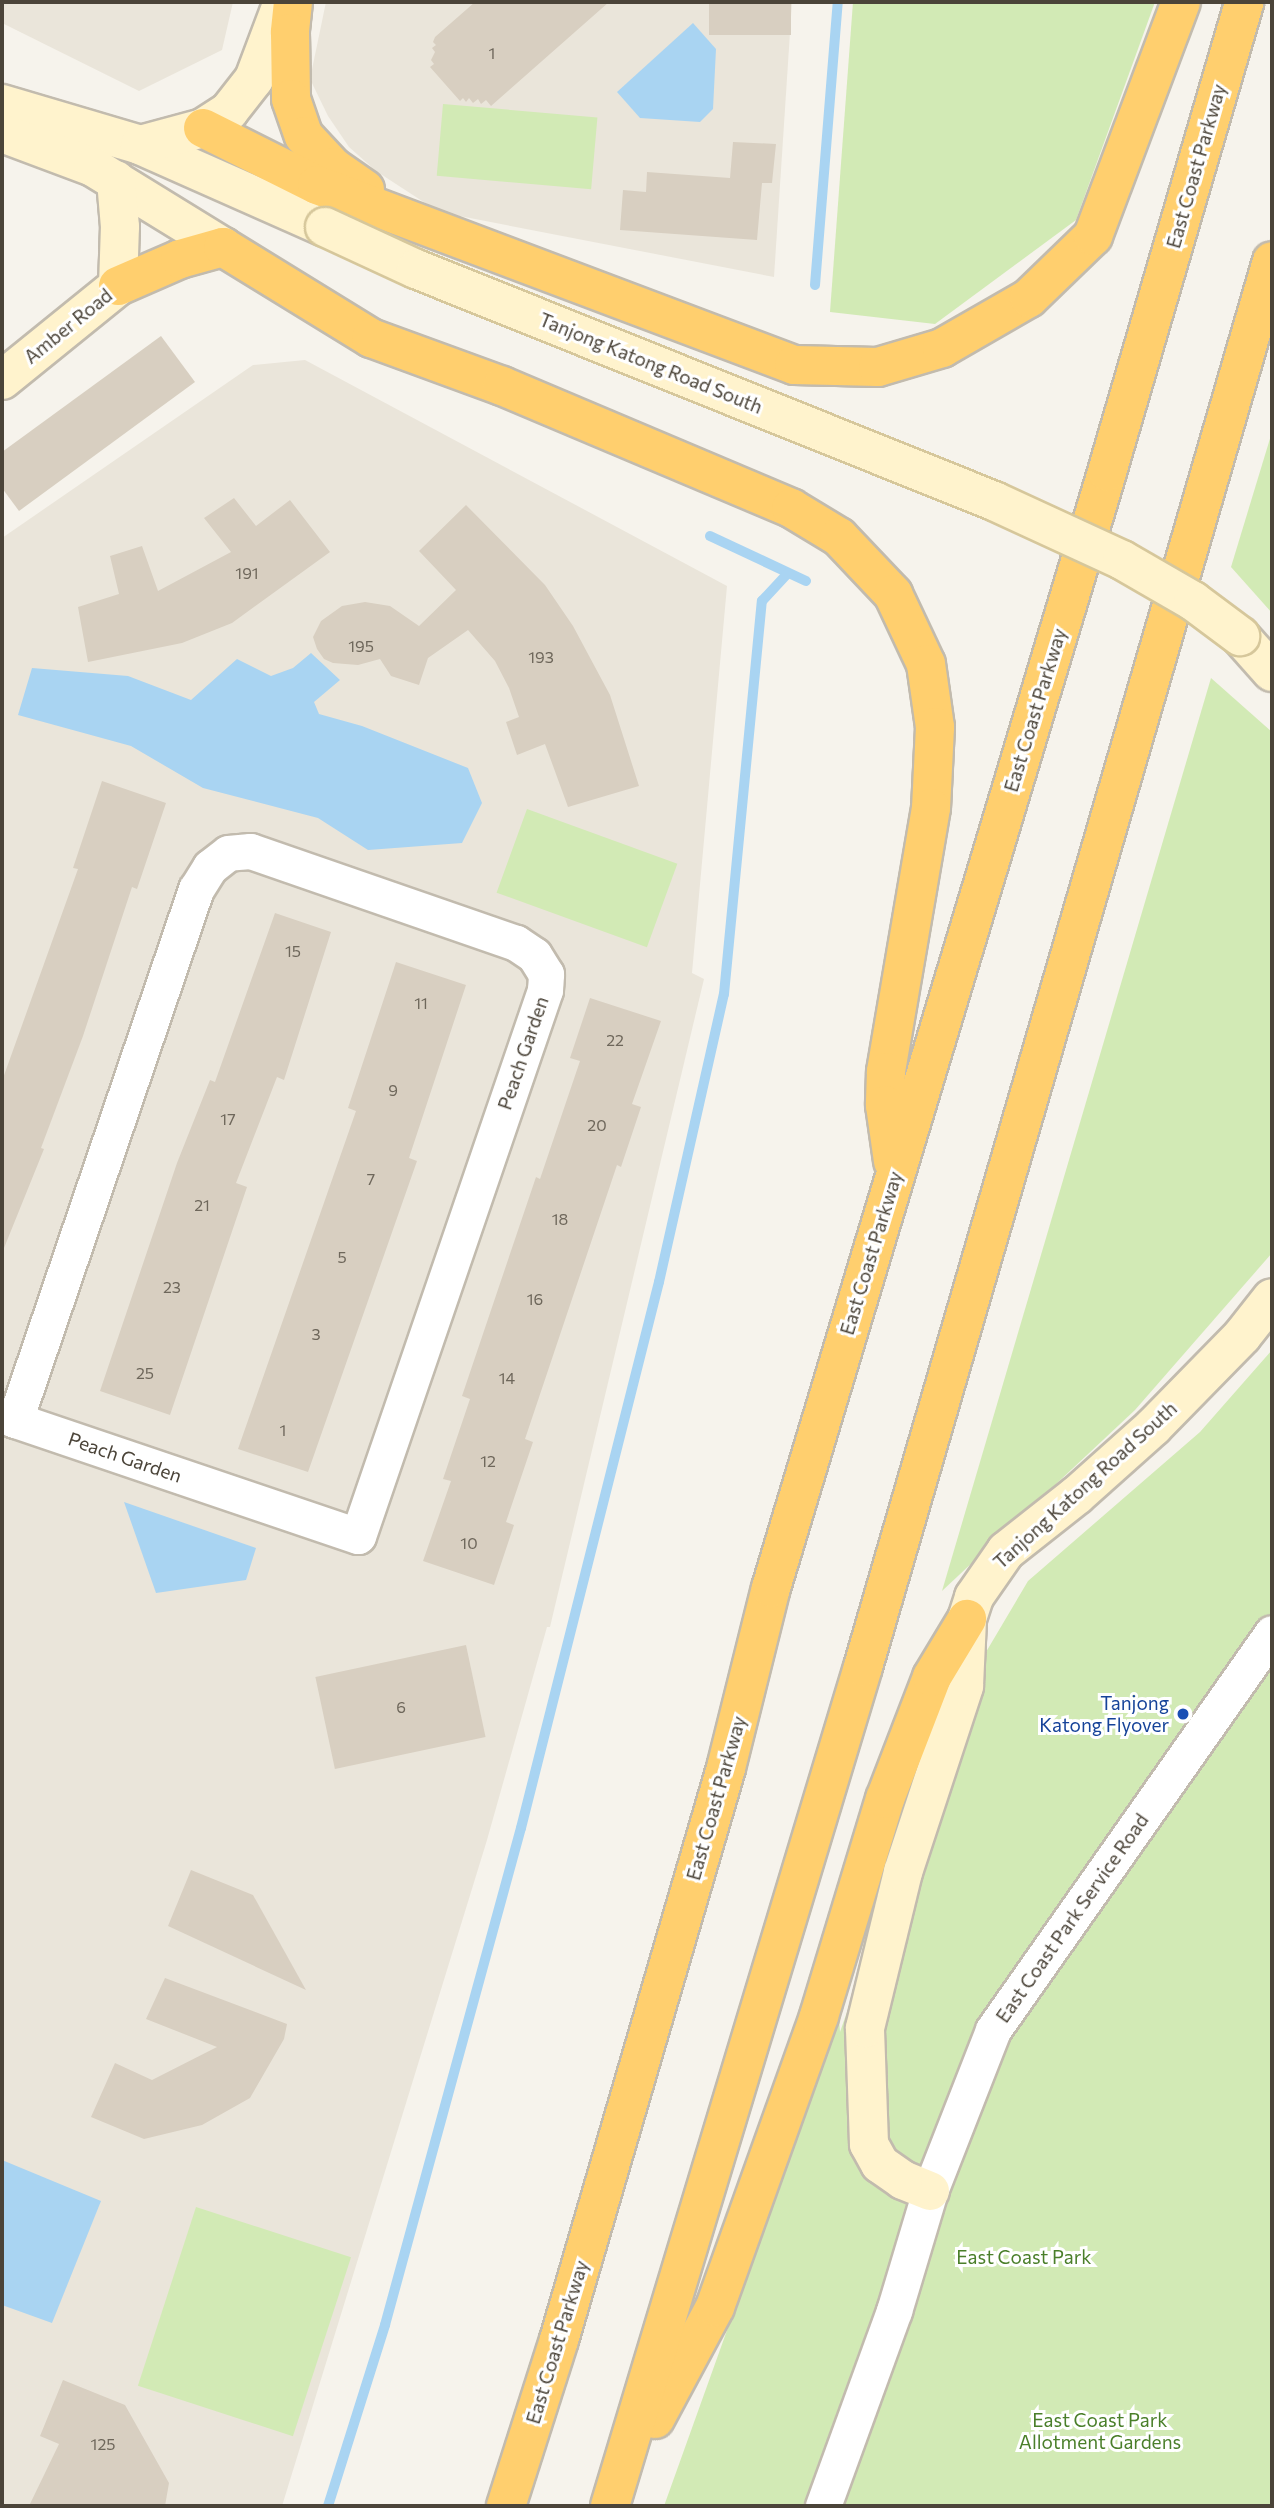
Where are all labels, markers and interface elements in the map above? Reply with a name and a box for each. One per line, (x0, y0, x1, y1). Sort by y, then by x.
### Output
house number: 1 (489, 43, 495, 63)
street label: East Coast Parkway (1162, 81, 1230, 251)
street label: Amber Road (19, 284, 117, 368)
street label: Tanjong Katong Road South (536, 308, 766, 418)
house number: 191 (235, 563, 259, 583)
street label: East Coast Parkway (999, 625, 1071, 795)
house number: 195 (348, 636, 374, 656)
house number: 193 (528, 647, 554, 667)
house number: 15 (285, 941, 301, 961)
house number: 11 (414, 993, 428, 1013)
street label: Peach Garden (493, 993, 553, 1113)
house number: 22 (606, 1030, 624, 1050)
house number: 9 (388, 1080, 398, 1100)
house number: 17 (220, 1109, 236, 1129)
house number: 20 (587, 1115, 607, 1135)
street label: East Coast Parkway (835, 1168, 907, 1338)
house number: 7 (367, 1169, 375, 1189)
house number: 21 (194, 1195, 210, 1215)
house number: 18 (552, 1209, 568, 1229)
house number: 5 (337, 1247, 347, 1267)
house number: 23 (163, 1277, 181, 1297)
house number: 16 (527, 1289, 543, 1309)
house number: 3 (311, 1324, 321, 1344)
house number: 25 (136, 1363, 154, 1383)
house number: 14 (499, 1368, 515, 1388)
street label: Tanjong Katong Road South (989, 1397, 1181, 1573)
house number: 1 (280, 1420, 286, 1440)
street label: Peach Garden (65, 1427, 185, 1487)
house number: 12 (480, 1451, 496, 1471)
house number: 10 (460, 1533, 478, 1553)
place label: Tanjong Katong Flyover (1039, 1692, 1169, 1736)
house number: 6 (396, 1697, 406, 1717)
marker: Tanjong Katong Flyover (1175, 1706, 1191, 1722)
street label: East Coast Parkway (682, 1713, 750, 1883)
street label: East Coast Park Service Road (991, 1809, 1153, 2027)
park label: East Coast Park (956, 2246, 1092, 2268)
street label: East Coast Parkway (521, 2257, 593, 2427)
park label: East Coast Park Allotment Gardens (1019, 2409, 1181, 2453)
house number: 125 (91, 2434, 115, 2454)

